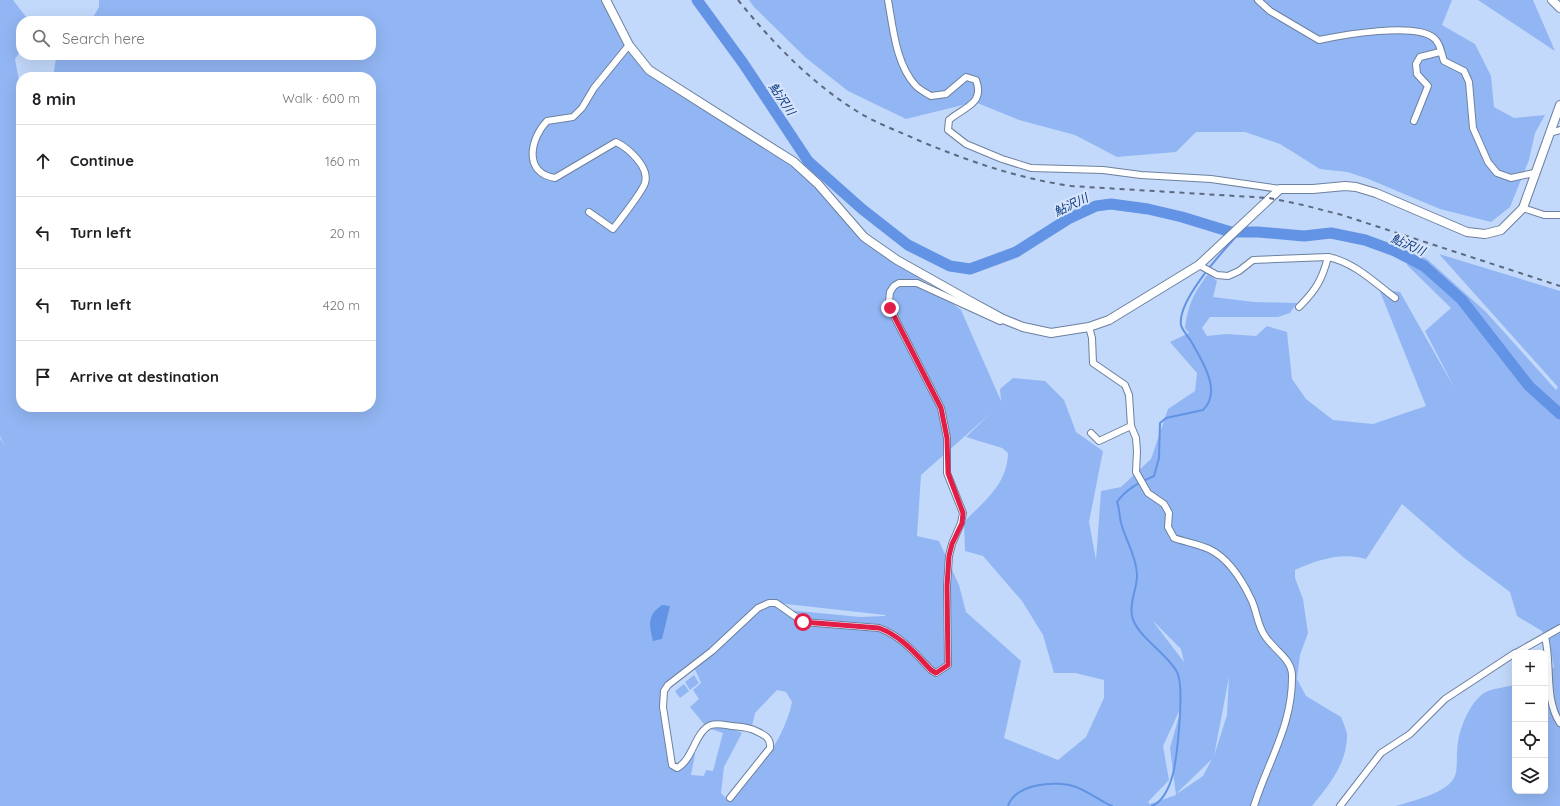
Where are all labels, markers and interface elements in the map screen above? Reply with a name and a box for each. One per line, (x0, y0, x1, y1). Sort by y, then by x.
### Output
search box (16, 16, 376, 60)
icon: search (30, 27, 52, 49)
text: Search here (62, 29, 145, 48)
water label: 鮎沢川 (766, 80, 800, 119)
text: 8 min (32, 88, 76, 109)
text: Walk · 600 m (282, 90, 360, 106)
icon: ahead (32, 150, 54, 172)
text: Continue (70, 151, 134, 170)
text: 160 m (325, 153, 360, 169)
water label: 鮎沢川 (1051, 189, 1092, 219)
icon: left (32, 222, 54, 244)
text: Turn left (70, 223, 132, 242)
text: 20 m (330, 225, 360, 241)
water label: 鮎沢川 (1389, 230, 1430, 260)
icon: left (32, 294, 54, 316)
text: Turn left (70, 295, 132, 314)
text: 420 m (323, 297, 360, 313)
route end (881, 299, 899, 317)
icon: arrive (32, 366, 54, 388)
text: Arrive at destination (70, 367, 219, 386)
route start (794, 613, 812, 631)
map controls (1512, 650, 1548, 794)
button: + (1512, 650, 1548, 686)
button: − (1512, 686, 1548, 722)
button: locate (1512, 722, 1548, 758)
button: layers (1512, 758, 1548, 794)

